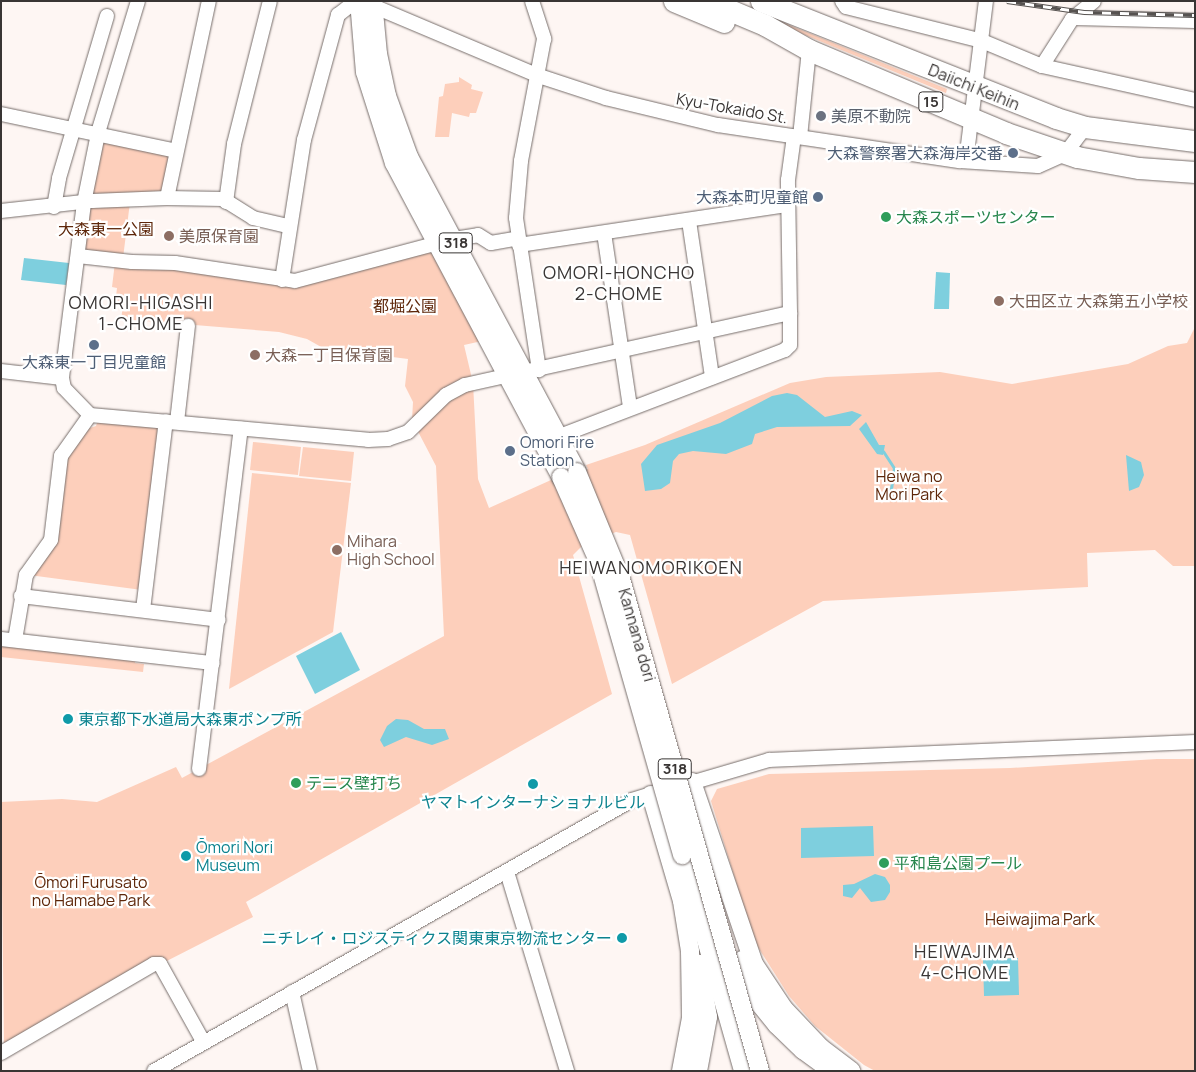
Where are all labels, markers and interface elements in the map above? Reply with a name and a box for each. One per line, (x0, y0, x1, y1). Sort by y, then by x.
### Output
street label: Daiichi Keihin (925, 60, 1023, 114)
street label: Kyu-Tokaido St. (675, 89, 789, 127)
road number: 15 (917, 90, 945, 114)
place label: 美原不動院 (831, 106, 911, 126)
marker: 美原不動院 (815, 110, 827, 122)
place label: 大森警察署大森海岸交番 (827, 143, 1003, 163)
marker: 大森警察署大森海岸交番 (1007, 147, 1019, 159)
place label: 大森本町児童館 (696, 187, 808, 207)
marker: 大森本町児童館 (812, 191, 824, 203)
place label: 大森スポーツセンター (896, 207, 1056, 227)
marker: 大森スポーツセンター (880, 211, 892, 223)
park label: 大森東一公園 (58, 219, 154, 239)
place label: 美原保育園 (179, 226, 259, 246)
marker: 美原保育園 (163, 230, 175, 242)
road number: 318 (438, 230, 474, 256)
district label: OMORI-HONCHO 2-CHOME (541, 262, 697, 304)
place label: 大田区立 大森第五小学校 (1009, 291, 1188, 311)
district label: OMORI-HIGASHI 1-CHOME (67, 292, 215, 334)
marker: 大田区立 大森第五小学校 (993, 295, 1005, 307)
park label: 都堀公園 (373, 296, 437, 316)
marker: 大森東一丁目児童館 (88, 339, 100, 351)
place label: 大森一丁目保育園 (265, 345, 393, 365)
marker: 大森一丁目保育園 (249, 349, 261, 361)
place label: 大森東一丁目児童館 (22, 352, 166, 372)
place label: Omori Fire Station (520, 432, 594, 470)
marker: Omori Fire Station (504, 445, 516, 457)
park label: Heiwa no Mori Park (875, 466, 943, 504)
place label: Mihara High School (347, 531, 435, 569)
marker: Mihara High School (331, 544, 343, 556)
district label: HEIWANOMORIKOEN (557, 556, 745, 578)
street label: Kannana dori (614, 586, 660, 684)
place label: 東京都下水道局大森東ポンプ所 (78, 709, 302, 729)
marker: 東京都下水道局大森東ポンプ所 (62, 713, 74, 725)
road number: 318 (658, 756, 692, 782)
place label: テニス壁打ち (306, 773, 402, 793)
marker: テニス壁打ち (290, 777, 302, 789)
marker: ヤマトインターナショナルビル (527, 778, 539, 790)
place label: ヤマトインターナショナルビル (421, 792, 645, 812)
place label: Ōmori Nori Museum (196, 837, 273, 875)
marker: Ōmori Nori Museum (180, 850, 192, 862)
place label: 平和島公園プール (894, 853, 1022, 873)
marker: 平和島公園プール (878, 857, 890, 869)
park label: Ōmori Furusato no Hamabe Park (32, 872, 150, 910)
park label: Heiwajima Park (985, 909, 1095, 929)
place label: ニチレイ・ロジスティクス関東東京物流センター (260, 928, 612, 948)
marker: ニチレイ・ロジスティクス関東東京物流センター (616, 932, 628, 944)
district label: HEIWAJIMA 4-CHOME (913, 941, 1017, 984)

